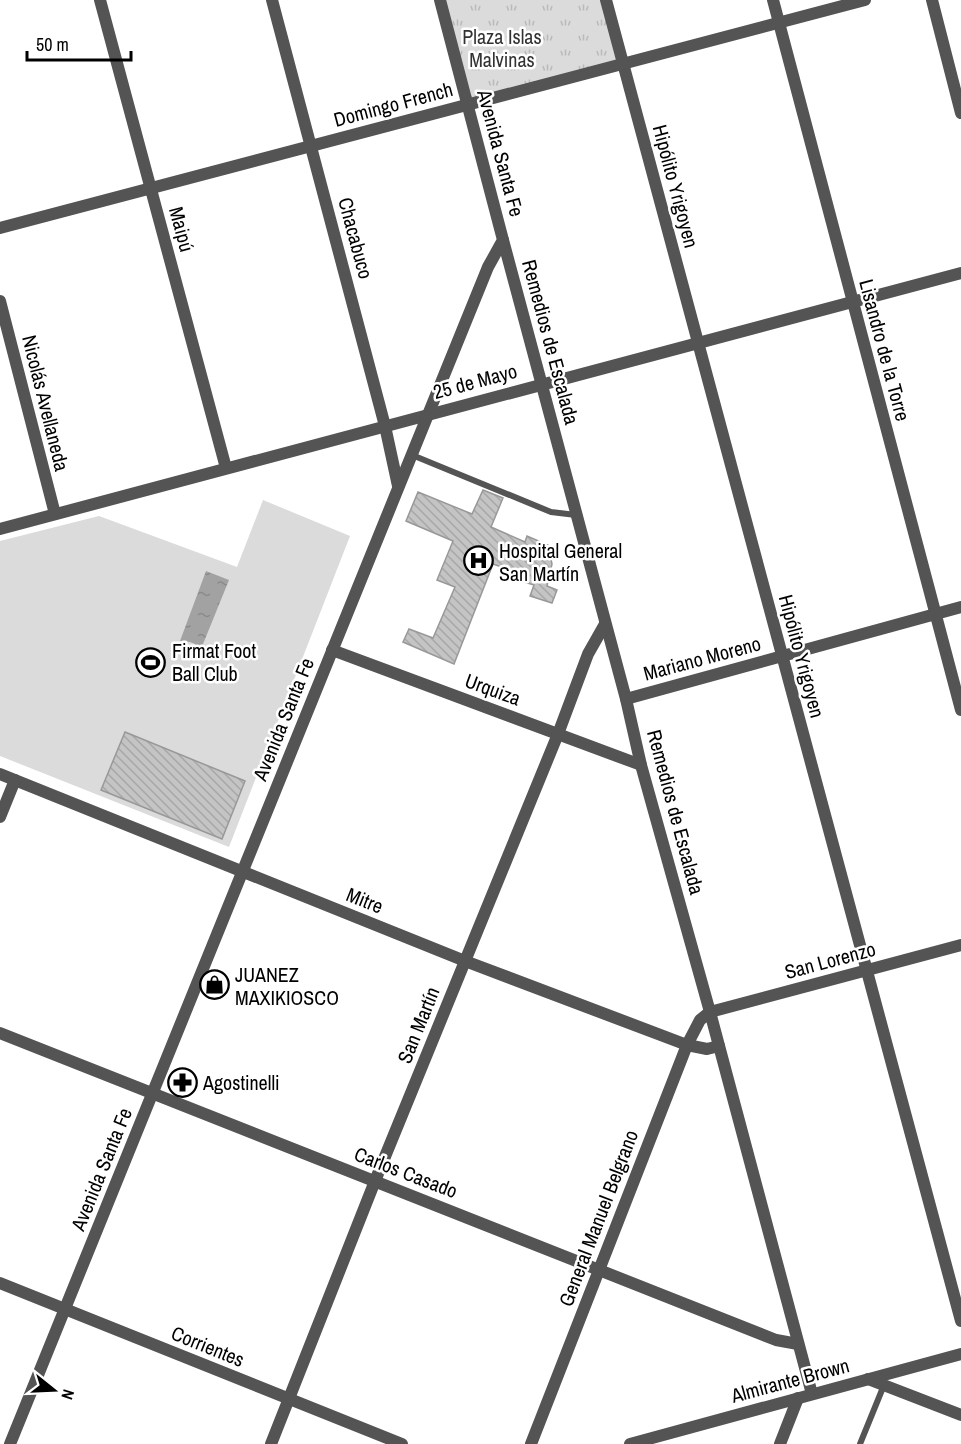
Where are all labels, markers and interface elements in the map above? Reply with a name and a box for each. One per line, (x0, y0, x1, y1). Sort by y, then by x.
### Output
park label: Plaza Islas Malvinas (462, 23, 542, 73)
scale bar (27, 24, 130, 62)
text: 50 m (36, 32, 69, 57)
street label: Domingo French (331, 75, 455, 133)
street label: Avenida Santa Fe (471, 86, 531, 219)
street label: Hipólito Yrigoyen (647, 121, 705, 251)
street label: Chacabuco (332, 194, 380, 282)
street label: Maipú (163, 203, 201, 255)
street label: Remedios de Escalada (516, 257, 586, 427)
street label: Lisandro de la Torre (853, 276, 917, 424)
street label: Nicolás Avellaneda (16, 332, 76, 474)
street label: 25 de Mayo (430, 357, 520, 405)
place label: Hospital General San Martín (499, 537, 622, 587)
hospital icon: Hospital General San Martín (462, 545, 494, 577)
street label: Hipólito Yrigoyen (773, 591, 831, 721)
street label: Mariano Moreno (640, 629, 764, 687)
place label: Firmat Foot Ball Club (172, 637, 256, 687)
sports icon: Firmat Foot Ball Club (135, 646, 167, 678)
street label: Avenida Santa Fe (246, 654, 320, 785)
street label: Urquiza (461, 666, 525, 712)
street label: Remedios de Escalada (641, 727, 711, 897)
street label: Mitre (343, 880, 387, 920)
street label: San Lorenzo (782, 935, 878, 985)
place label: JUANEZ MAXIKIOSCO (235, 961, 339, 1011)
shop icon: JUANEZ MAXIKIOSCO (198, 969, 230, 1001)
street label: San Martín (390, 983, 446, 1067)
pharmacy icon: Agostinelli (166, 1066, 198, 1098)
place label: Agostinelli (202, 1069, 280, 1096)
street label: Avenida Santa Fe (64, 1104, 138, 1235)
street label: General Manuel Belgrano (552, 1126, 644, 1310)
street label: Carlos Casado (351, 1140, 461, 1204)
street label: Corrientes (167, 1319, 249, 1373)
street label: Almirante Brown (727, 1351, 852, 1409)
north arrow (24, 1360, 84, 1420)
text: N (56, 1387, 80, 1403)

